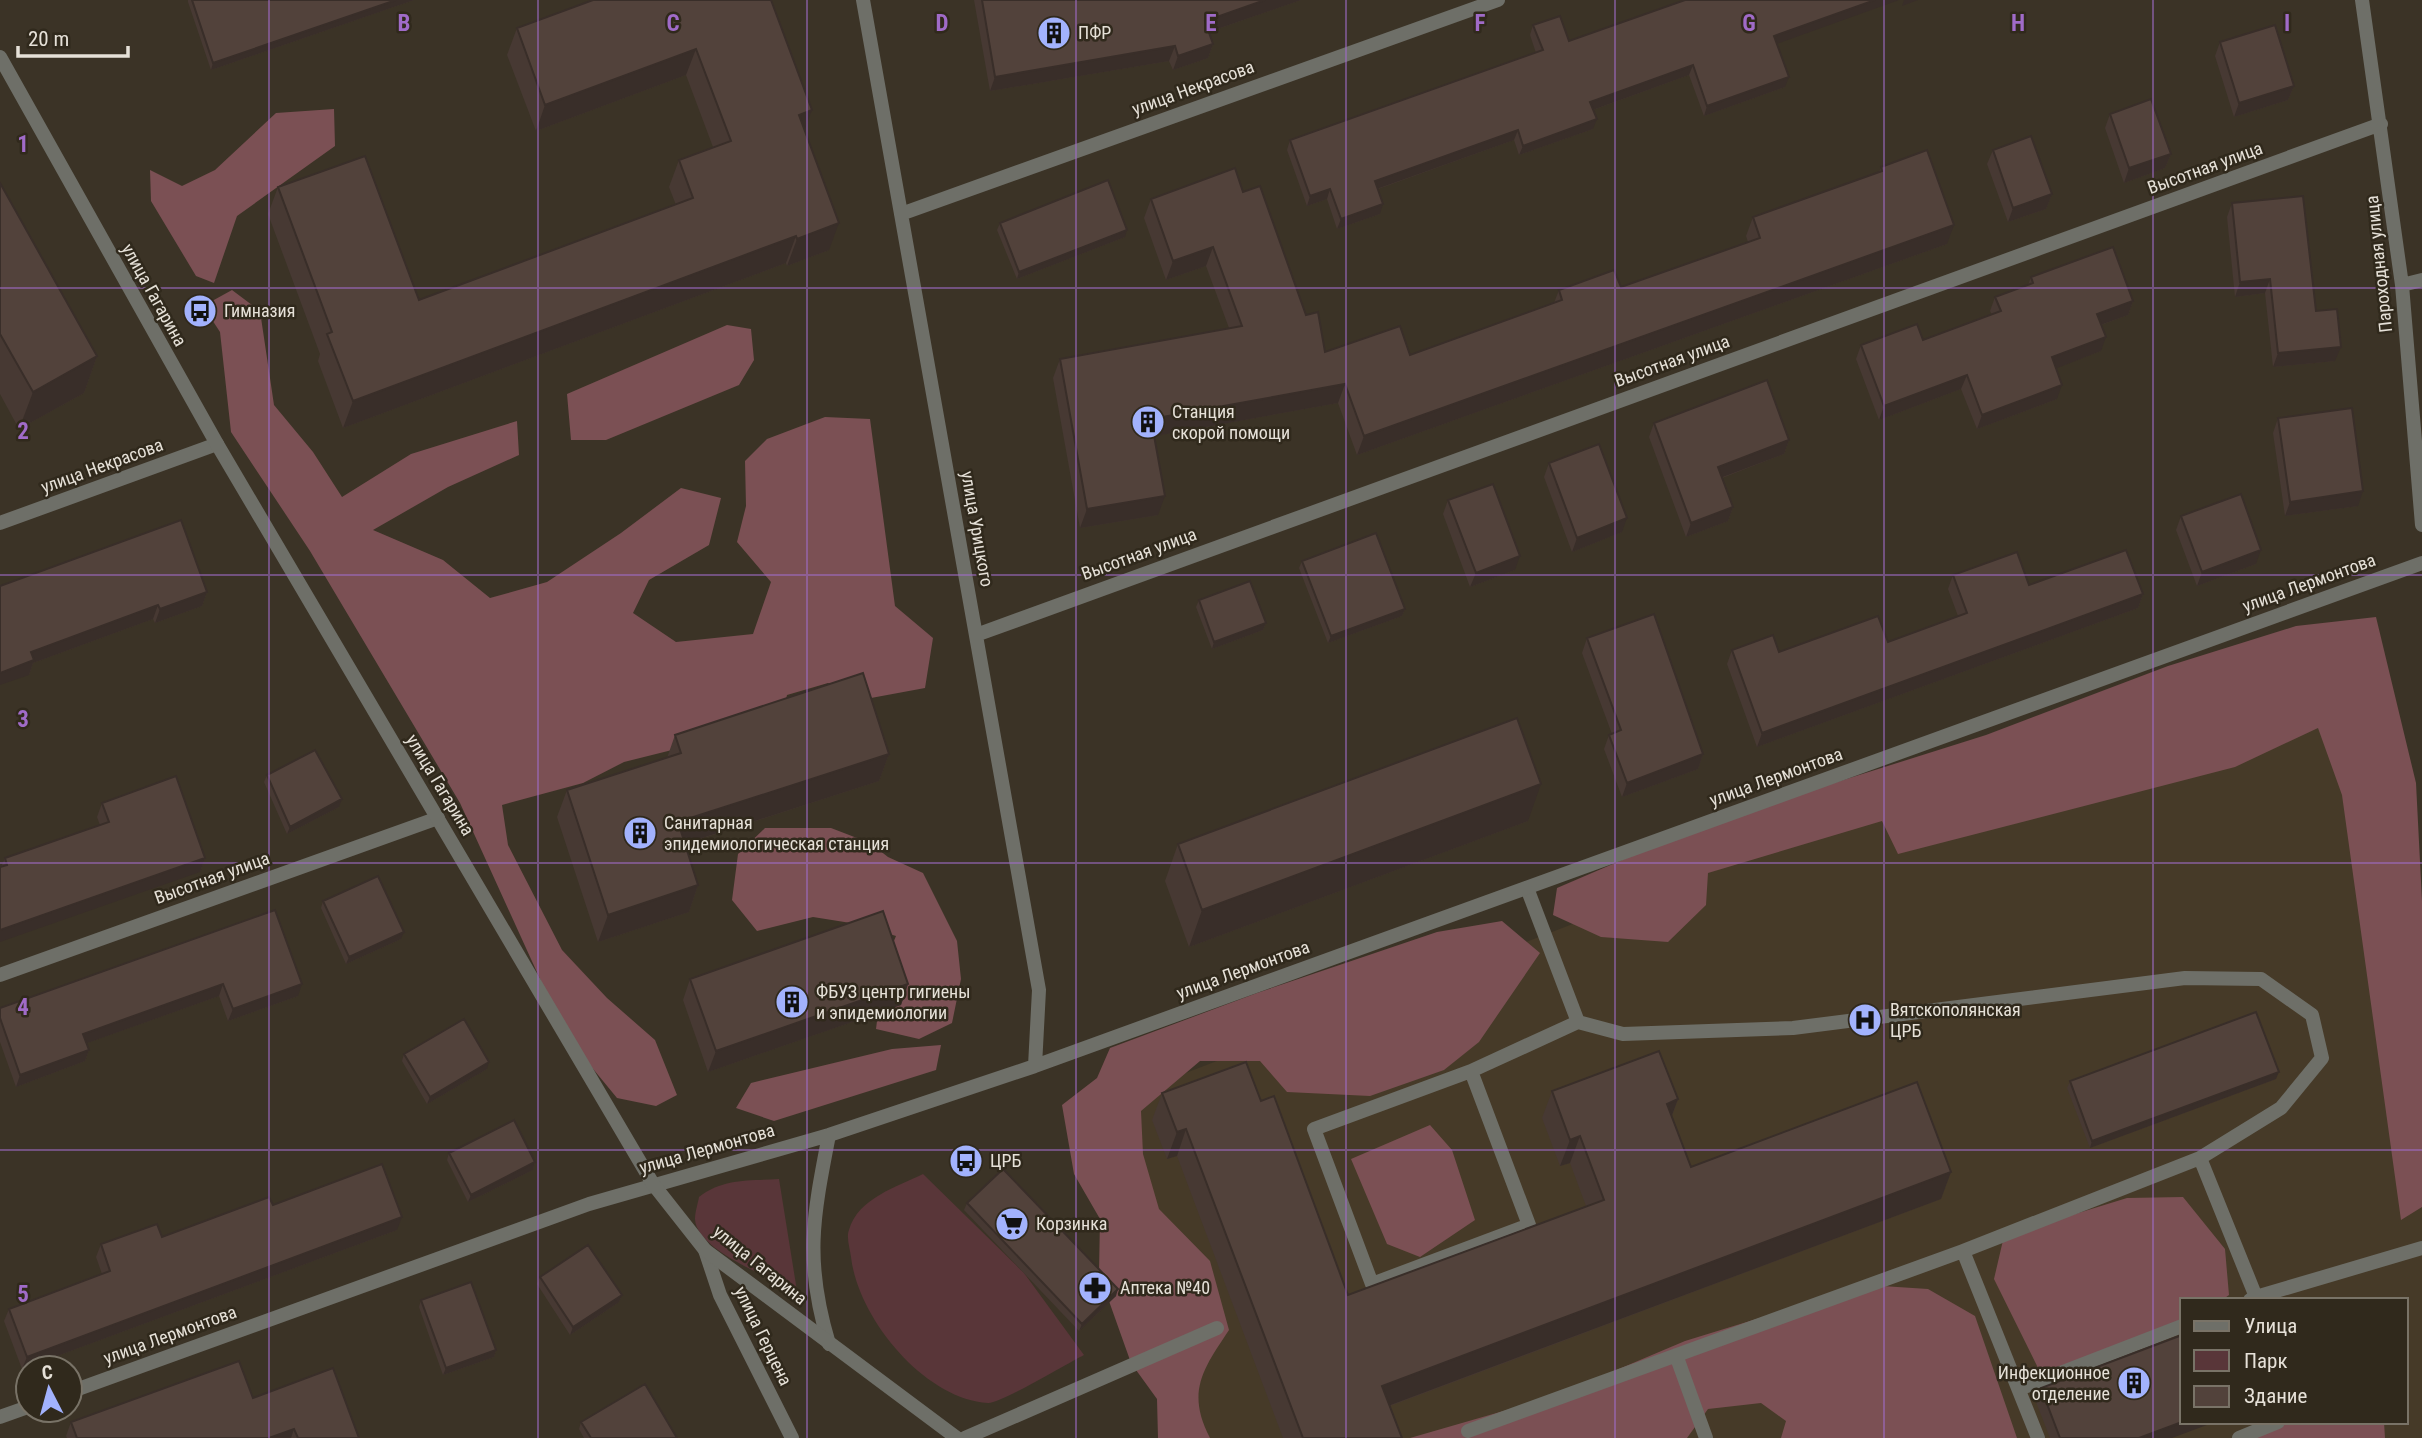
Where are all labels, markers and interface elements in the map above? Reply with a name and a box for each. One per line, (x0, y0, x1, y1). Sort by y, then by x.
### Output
text: B (398, 10, 410, 37)
text: C (666, 10, 680, 37)
text: D (936, 10, 949, 37)
text: E (1205, 10, 1217, 37)
text: F (1475, 10, 1486, 37)
text: G (1742, 10, 1756, 37)
text: H (2011, 10, 2025, 37)
text: I (2284, 10, 2290, 37)
scale bar (18, 14, 128, 58)
building icon: ПФР (1035, 14, 1073, 52)
place label: ПФР (1078, 22, 1111, 43)
text: 20 m (28, 27, 69, 51)
street label: улица Некрасова (1129, 56, 1257, 119)
text: 1 (17, 131, 29, 158)
street label: Высотная улица (2144, 137, 2265, 198)
street label: Пароходная улица (2361, 195, 2396, 333)
street label: улица Гагарина (118, 240, 191, 350)
bus stop icon: Гимназия (181, 292, 219, 330)
place label: Гимназия (224, 300, 295, 321)
street label: Высотная улица (1611, 330, 1732, 391)
place label: Станция скорой помощи (1172, 401, 1290, 443)
building icon: Станция скорой помощи (1129, 403, 1167, 441)
text: 2 (17, 418, 29, 445)
street label: улица Некрасова (38, 434, 166, 497)
street label: улица Урицкого (957, 469, 998, 588)
street label: Высотная улица (1078, 523, 1199, 584)
street label: улица Лермонтова (2240, 549, 2378, 616)
text: 3 (17, 706, 29, 733)
street label: улица Гагарина (402, 730, 479, 839)
street label: улица Лермонтова (1707, 743, 1845, 810)
place label: Санитарная эпидемиологическая станция (664, 812, 889, 854)
building icon: Санитарная эпидемиологическая станция (621, 814, 659, 852)
street label: Высотная улица (151, 847, 272, 908)
street label: улица Лермонтова (1174, 936, 1312, 1003)
place label: ФБУЗ центр гигиены и эпидемиологии (816, 981, 971, 1023)
building icon: ФБУЗ центр гигиены и эпидемиологии (773, 983, 811, 1021)
text: 4 (17, 994, 29, 1021)
place label: Вятскополянская ЦРБ (1890, 999, 2021, 1041)
hospital icon: Вятскополянская ЦРБ (1846, 1001, 1884, 1039)
street label: улица Лермонтова (637, 1119, 777, 1178)
bus stop icon: ЦРБ (947, 1142, 985, 1180)
place label: ЦРБ (990, 1150, 1021, 1171)
supermarket icon: Корзинка (993, 1205, 1031, 1243)
place label: Корзинка (1036, 1213, 1107, 1234)
street label: улица Гагарина (709, 1220, 811, 1309)
pharmacy icon: Аптека №40 (1076, 1269, 1114, 1307)
place label: Аптека №40 (1120, 1277, 1210, 1298)
text: 5 (17, 1281, 29, 1308)
street label: улица Герцена (730, 1283, 797, 1389)
legend (2180, 1298, 2408, 1424)
street label: улица Лермонтова (101, 1301, 239, 1368)
text: Улица (2244, 1314, 2297, 1338)
text: Парк (2244, 1349, 2288, 1373)
north arrow (14, 1354, 84, 1424)
text: С (41, 1361, 54, 1385)
place label: Инфекционное отделение (1998, 1362, 2110, 1404)
building icon: Инфекционное отделение (2115, 1364, 2153, 1402)
text: Здание (2244, 1384, 2308, 1408)

